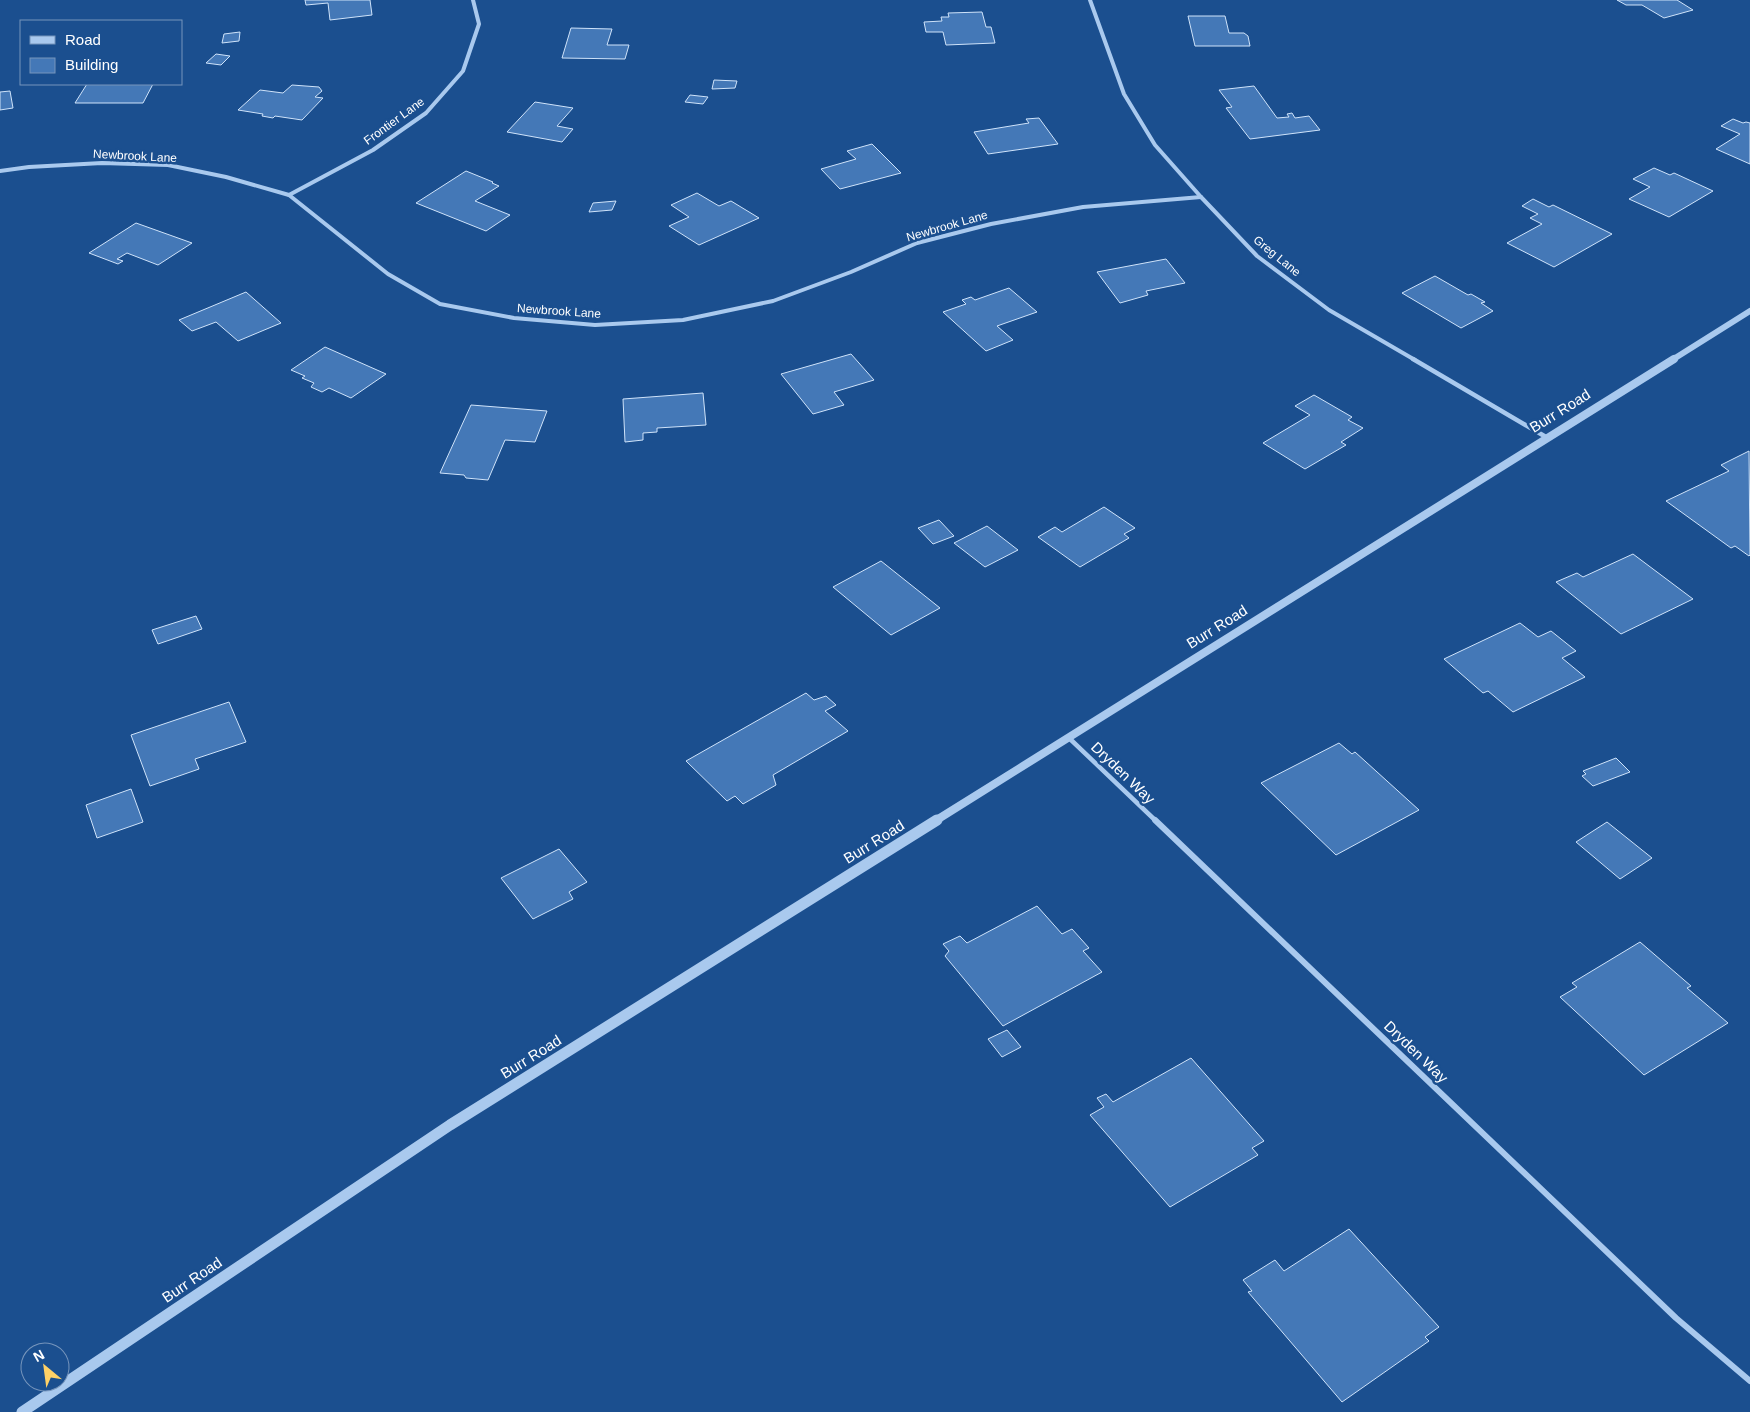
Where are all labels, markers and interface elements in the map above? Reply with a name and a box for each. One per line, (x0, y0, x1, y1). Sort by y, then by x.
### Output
legend (20, 20, 182, 85)
text: Road (65, 31, 101, 48)
text: Building (65, 56, 118, 73)
street label: Frontier Lane (361, 94, 427, 148)
street label: Newbrook Lane (93, 147, 178, 165)
street label: Newbrook Lane (905, 208, 990, 244)
street label: Greg Lane (1251, 233, 1304, 279)
street label: Newbrook Lane (517, 301, 602, 321)
street label: Burr Road (1526, 385, 1593, 436)
street label: Burr Road (1183, 601, 1250, 652)
street label: Dryden Way (1088, 738, 1159, 808)
street label: Burr Road (840, 816, 907, 867)
street label: Dryden Way (1381, 1017, 1452, 1087)
street label: Burr Road (497, 1031, 564, 1082)
street label: Burr Road (159, 1253, 225, 1306)
north arrow (20, 1342, 70, 1392)
text: N (30, 1346, 47, 1365)

